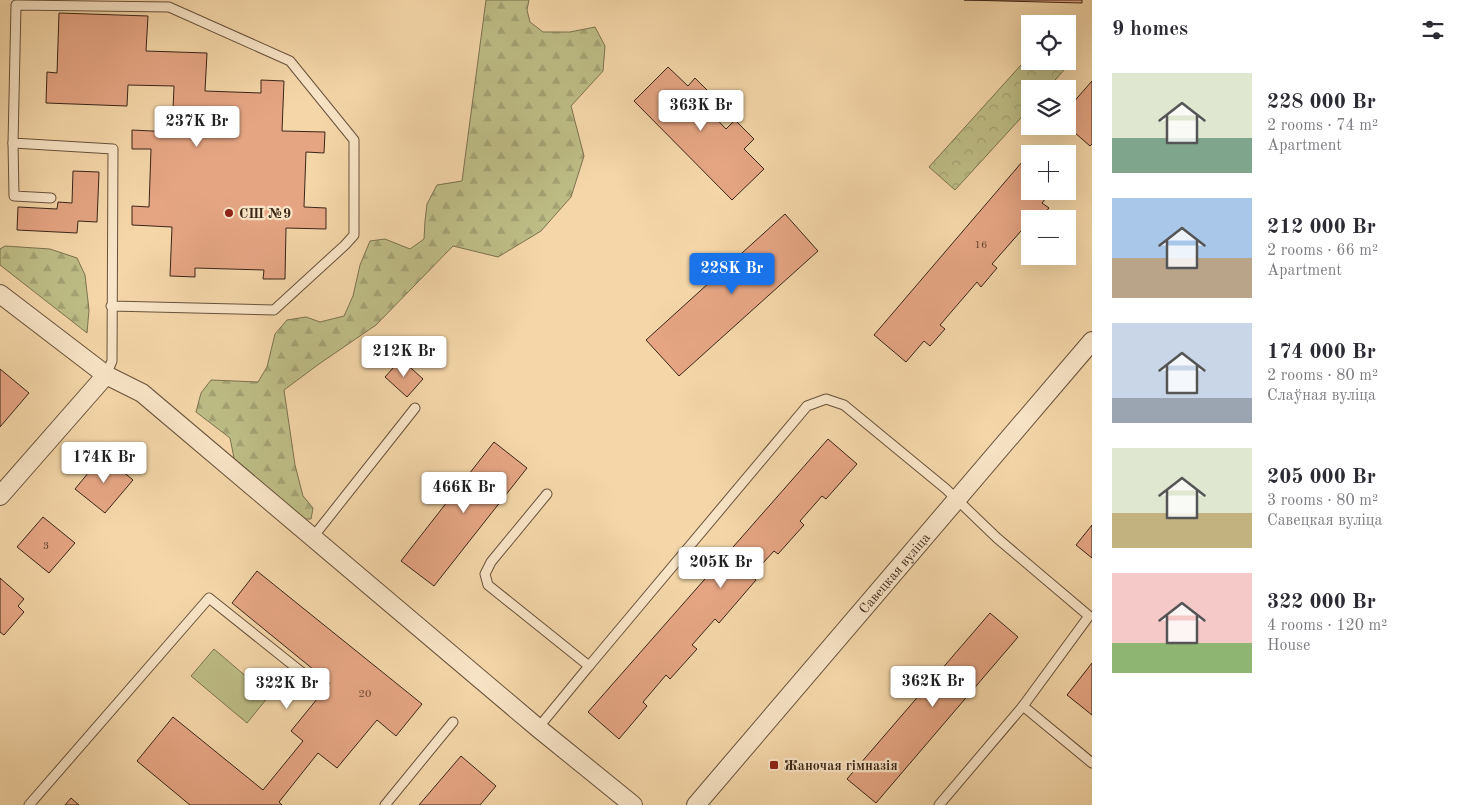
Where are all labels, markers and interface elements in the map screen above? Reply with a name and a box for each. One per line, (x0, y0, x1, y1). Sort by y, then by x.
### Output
map controls (1021, 15, 1076, 265)
button: locate (1021, 15, 1076, 70)
icon: filters (1419, 16, 1447, 44)
text: 9 homes (1112, 19, 1188, 40)
button: layers (1021, 80, 1076, 135)
pin: 363K Br (655, 90, 747, 132)
text: 228 000 Br (1267, 92, 1376, 113)
icon: home (1152, 93, 1212, 153)
text: 363K Br (670, 98, 732, 114)
pin: 237K Br (151, 106, 243, 148)
text: 237K Br (166, 114, 228, 130)
text: 2 rooms · 74 m² (1267, 118, 1378, 134)
text: Apartment (1267, 138, 1342, 154)
button: + (1021, 145, 1076, 200)
marker: СШ №9 (223, 207, 235, 219)
place label: СШ №9 (239, 207, 291, 221)
button: − (1021, 210, 1076, 265)
text: 212 000 Br (1267, 217, 1376, 238)
icon: home (1152, 218, 1212, 278)
house number: 16 (975, 240, 987, 251)
text: 2 rooms · 66 m² (1267, 243, 1378, 259)
pin: 228K Br (686, 252, 778, 295)
text: 228K Br (701, 261, 763, 277)
text: Apartment (1267, 263, 1342, 279)
pin: 212K Br (358, 336, 450, 378)
text: 174 000 Br (1267, 342, 1376, 363)
icon: home (1152, 343, 1212, 403)
text: 212K Br (373, 344, 435, 360)
text: 2 rooms · 80 m² (1267, 368, 1378, 384)
text: Слаўная вуліца (1267, 388, 1376, 404)
pin: 174K Br (58, 442, 150, 484)
text: 174K Br (73, 450, 135, 466)
text: 205 000 Br (1267, 467, 1376, 488)
icon: home (1152, 468, 1212, 528)
pin: 466K Br (418, 472, 510, 514)
text: 466K Br (433, 480, 495, 496)
text: 3 rooms · 80 m² (1267, 493, 1378, 509)
text: Савецкая вуліца (1267, 513, 1383, 529)
street label: Савецкая вуліца (857, 531, 933, 617)
house number: 3 (43, 541, 49, 552)
pin: 205K Br (675, 546, 767, 589)
text: 205K Br (690, 555, 752, 571)
text: 322 000 Br (1267, 592, 1376, 613)
icon: home (1152, 593, 1212, 653)
text: 4 rooms · 120 m² (1267, 618, 1387, 634)
text: House (1267, 638, 1310, 654)
pin: 362K Br (887, 666, 979, 708)
pin: 322K Br (241, 668, 333, 710)
text: 362K Br (902, 674, 964, 690)
text: 322K Br (256, 676, 318, 692)
house number: 20 (359, 689, 371, 700)
marker: Жаночая гімназія (768, 759, 780, 771)
place label: Жаночая гімназія (784, 759, 898, 773)

